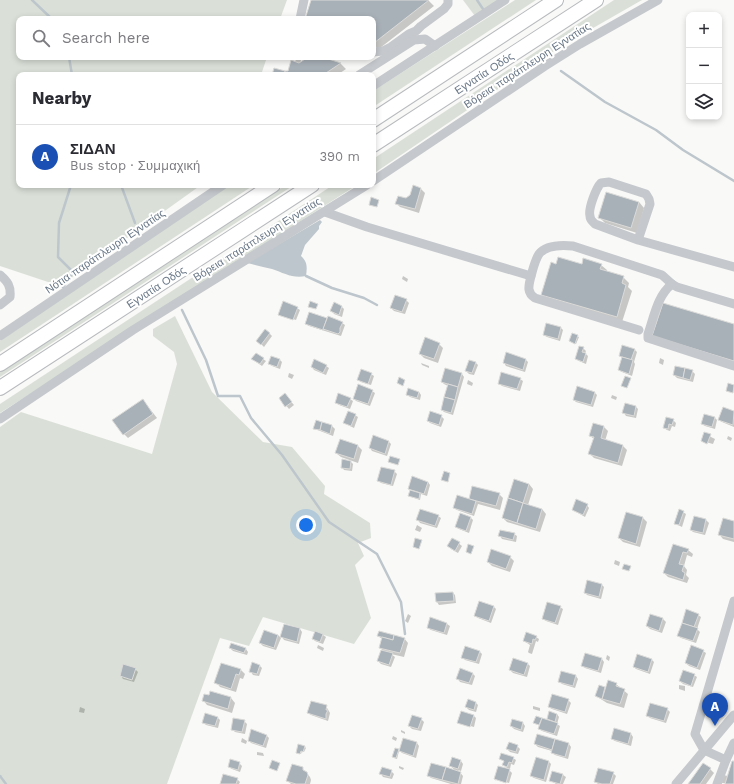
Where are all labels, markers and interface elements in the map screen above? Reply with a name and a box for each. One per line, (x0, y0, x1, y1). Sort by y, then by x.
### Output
map controls (686, 12, 722, 120)
button: + (686, 12, 722, 48)
search box (16, 16, 376, 60)
street label: Βόρεια παράπλευρη Εγνατίας (462, 20, 593, 111)
icon: search (30, 27, 52, 49)
text: Search here (62, 29, 150, 47)
button: − (686, 48, 722, 84)
street label: Εγνατία Οδός (452, 50, 516, 97)
button: layers (686, 84, 722, 120)
text: Nearby (32, 88, 91, 108)
text: ΣΙΔΑΝ (70, 140, 116, 158)
text: A (41, 149, 49, 164)
text: 390 m (319, 149, 360, 164)
text: Bus stop · Συμμαχική (70, 158, 200, 173)
street label: Βόρεια παράπλευρη Εγνατίας (191, 195, 323, 284)
street label: Νότια παράπλευρη Εγνατίας (43, 206, 168, 296)
street label: Εγνατία Οδός (124, 264, 188, 311)
your location (296, 515, 316, 535)
pin: A (702, 693, 728, 726)

